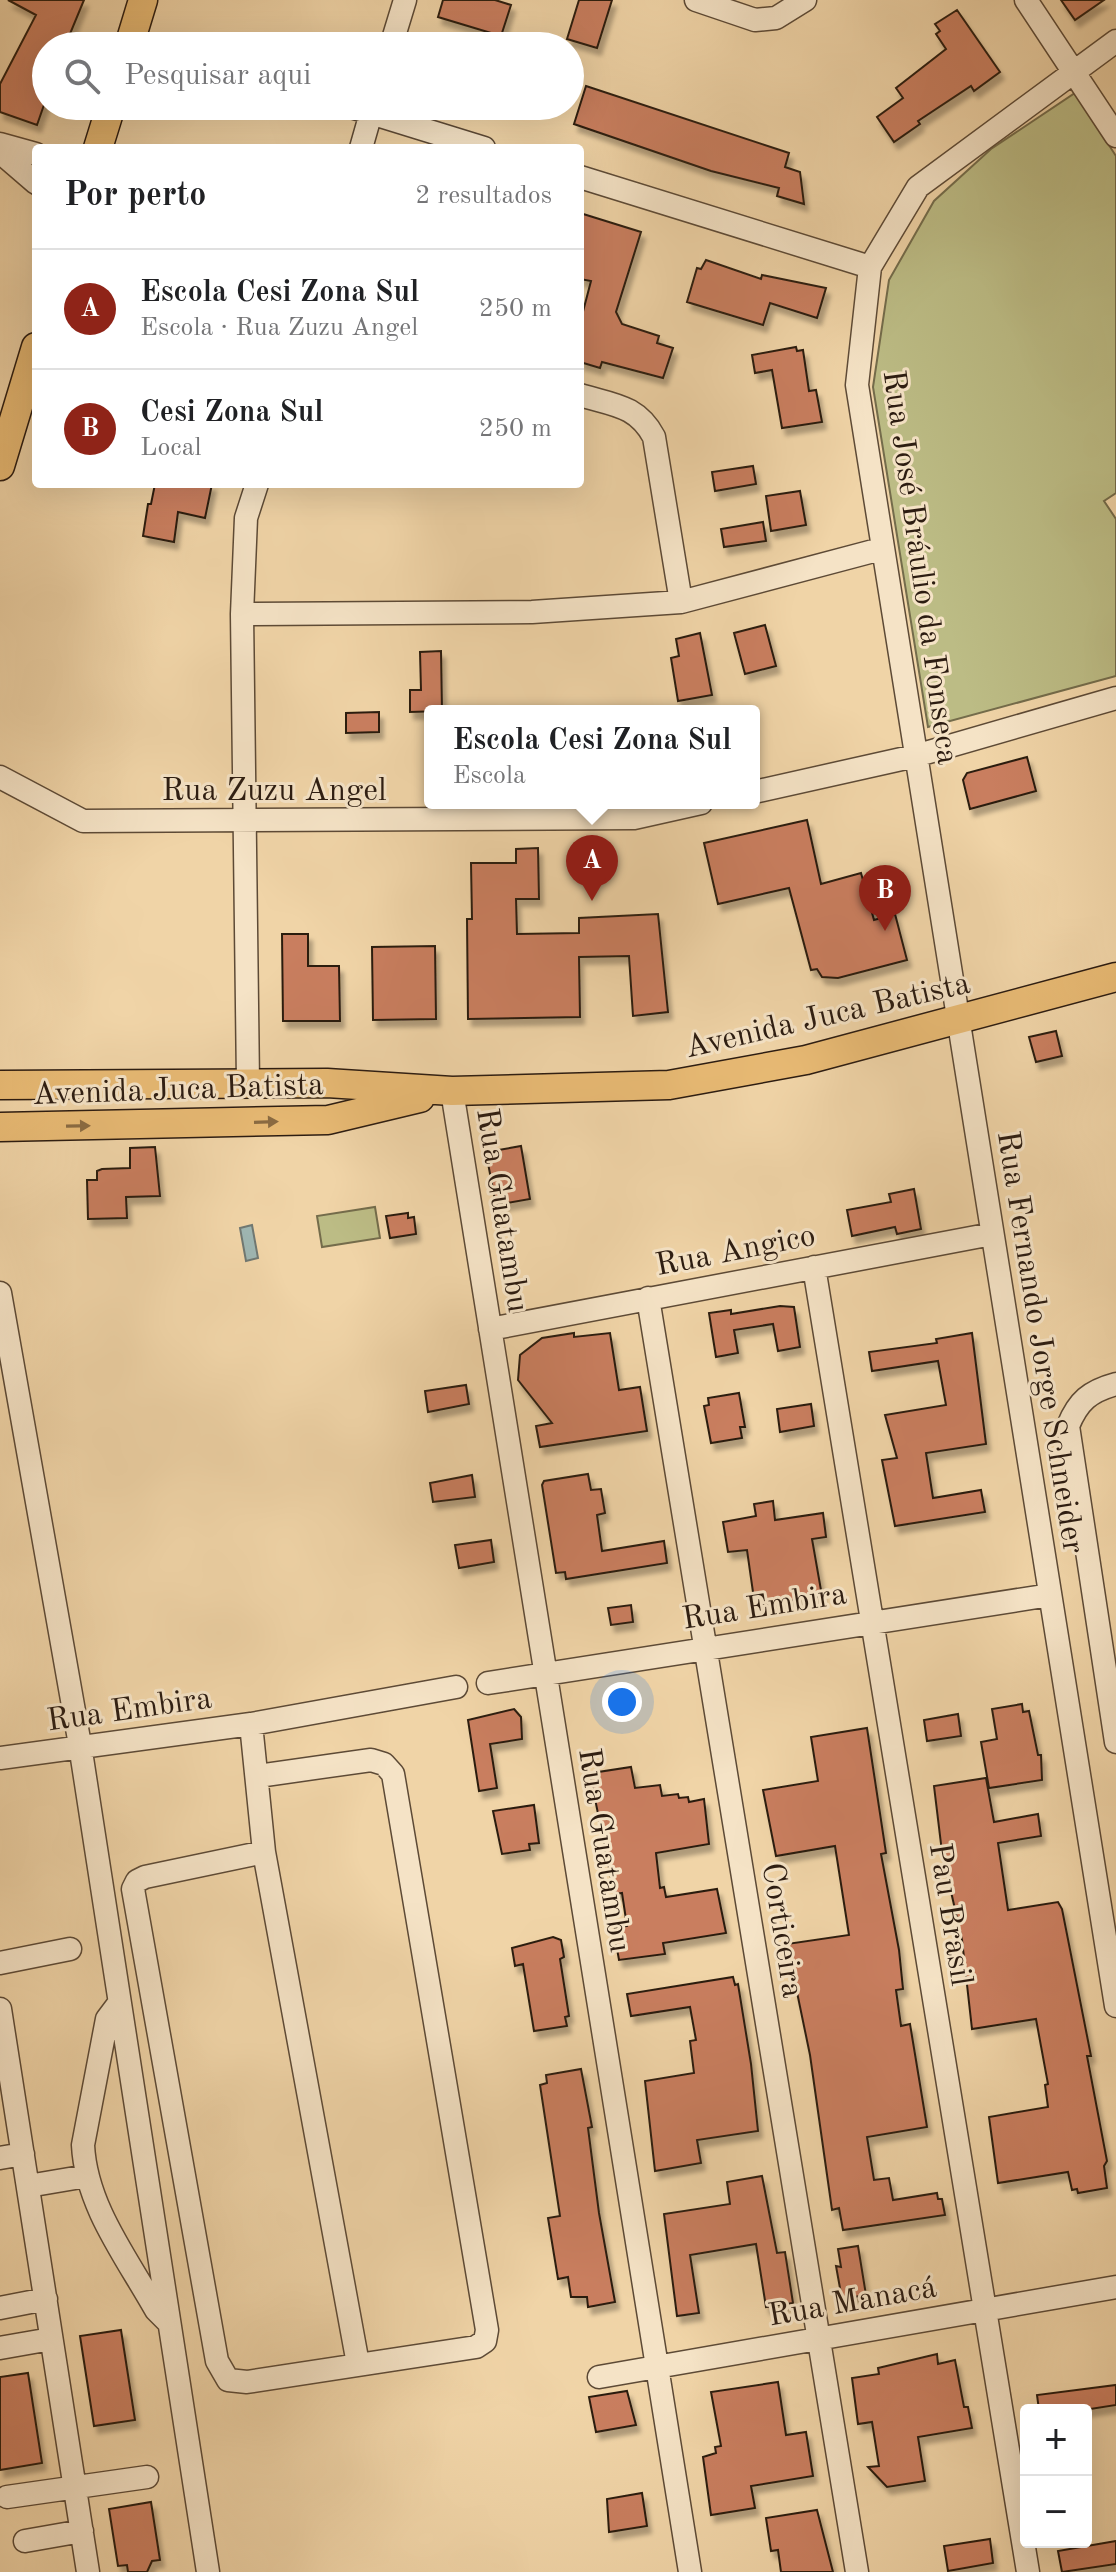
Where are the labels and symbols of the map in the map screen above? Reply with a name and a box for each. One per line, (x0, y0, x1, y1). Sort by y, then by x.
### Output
street label: Rua José Bráulio da Fonseca (875, 368, 963, 767)
street label: Rua Zuzu Angel (161, 776, 387, 808)
pin: A (566, 835, 618, 901)
pin: B (859, 865, 911, 931)
street label: Avenida Juca Batista (682, 968, 974, 1065)
street label: Avenida Juca Batista (32, 1070, 325, 1112)
street label: Rua Guatambu (469, 1106, 533, 1315)
one-way arrow (254, 1115, 279, 1128)
one-way arrow (66, 1120, 91, 1132)
street label: Rua Fernando Jorge Schneider (990, 1129, 1088, 1556)
street label: Rua Angico (653, 1221, 818, 1283)
street label: Rua Embira (680, 1579, 849, 1637)
your location (602, 1682, 642, 1722)
street label: Rua Embira (45, 1684, 214, 1738)
street label: Rua Guatambu (571, 1746, 635, 1955)
street label: Pau Brasil (922, 1841, 976, 1988)
street label: Corticeira (755, 1861, 808, 2001)
street label: Rua Manacá (766, 2272, 939, 2333)

